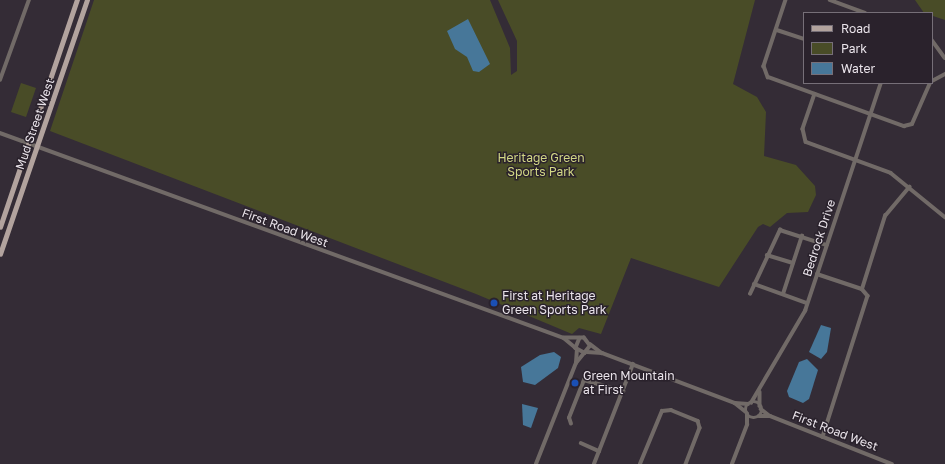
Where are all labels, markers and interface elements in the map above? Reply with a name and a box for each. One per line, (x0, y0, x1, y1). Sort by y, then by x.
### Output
legend (803, 12, 933, 84)
text: Road (841, 21, 870, 36)
text: Park (841, 41, 867, 56)
text: Water (841, 61, 875, 76)
street label: Mud Street West (13, 76, 57, 172)
park label: Heritage Green Sports Park (497, 151, 585, 179)
street label: Bedrock Drive (800, 198, 838, 278)
street label: First Road West (240, 206, 330, 250)
place label: First at Heritage Green Sports Park (502, 289, 607, 317)
marker: First at Heritage Green Sports Park (489, 298, 499, 308)
place label: Green Mountain at First (583, 369, 675, 397)
marker: Green Mountain at First (570, 378, 580, 388)
street label: First Road West (790, 408, 880, 454)

